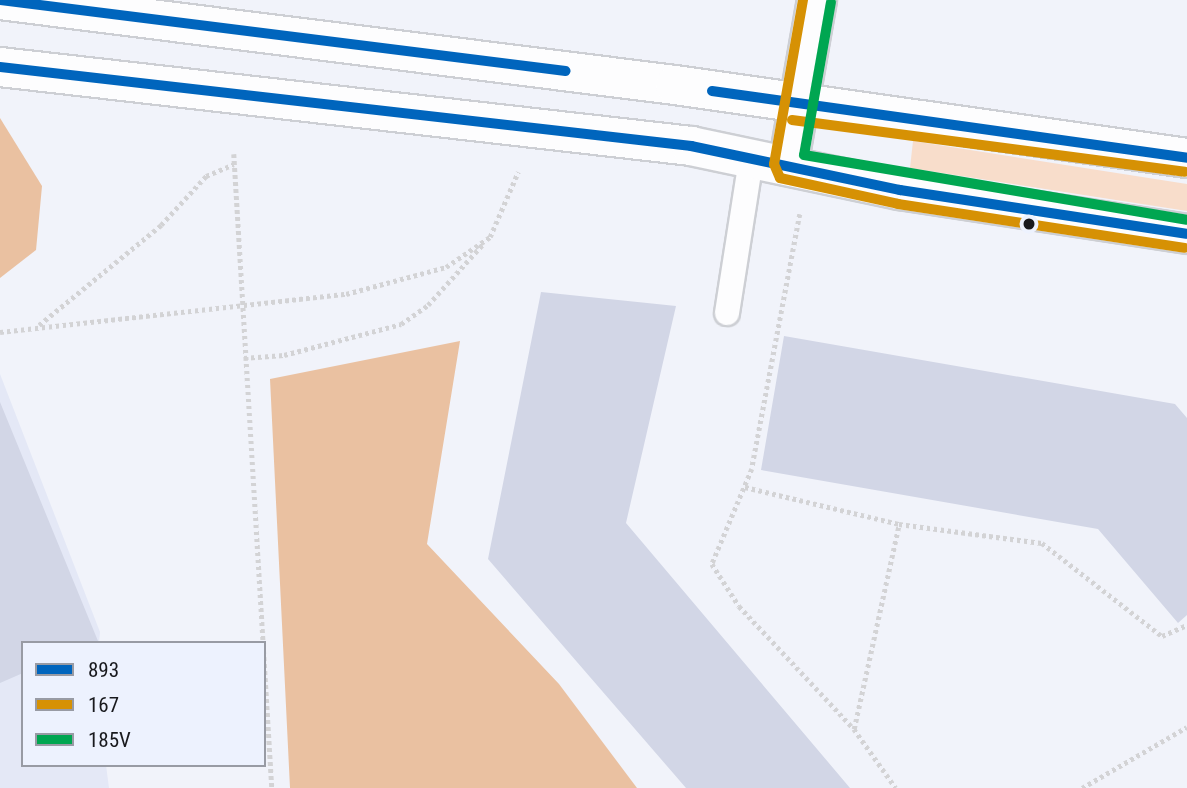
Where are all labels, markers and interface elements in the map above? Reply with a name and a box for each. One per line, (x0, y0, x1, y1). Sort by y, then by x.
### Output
unlabelled marker (1022, 217, 1036, 231)
legend (21, 641, 266, 767)
text: 893 (88, 658, 119, 682)
text: 167 (88, 693, 119, 717)
text: 185V (88, 728, 131, 752)

